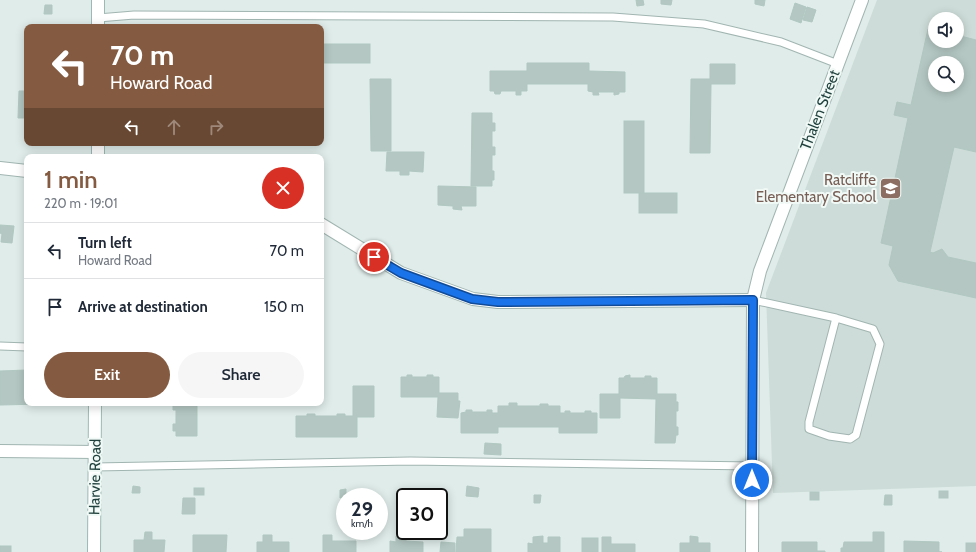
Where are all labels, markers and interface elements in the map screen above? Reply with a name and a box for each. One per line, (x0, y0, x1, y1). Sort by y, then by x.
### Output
map controls (928, 12, 964, 92)
button: sound (928, 12, 964, 48)
text: 70 m (110, 38, 174, 72)
icon: left (44, 40, 96, 92)
button: search (928, 56, 964, 92)
street label: Thalen Street (796, 67, 844, 153)
text: Howard Road (110, 72, 212, 94)
icon: left (121, 116, 143, 138)
icon: ahead (163, 116, 185, 138)
icon: right (205, 116, 227, 138)
text: 1 min (44, 165, 98, 194)
button: close (262, 167, 304, 209)
place label: Ratcliffe Elementary School (756, 171, 876, 206)
school or university icon: Ratcliffe Elementary School (878, 176, 904, 202)
text: 220 m · 19:01 (44, 195, 118, 211)
text: Turn left (78, 234, 132, 252)
icon: left (44, 240, 66, 262)
pin (357, 240, 391, 274)
text: 70 m (270, 242, 304, 260)
icon: arrive (363, 246, 385, 268)
text: Howard Road (78, 252, 152, 268)
icon: arrive (44, 296, 66, 318)
text: Arrive at destination (78, 298, 208, 316)
text: 150 m (264, 298, 304, 316)
button: Exit (44, 352, 170, 398)
button: Share (178, 352, 304, 398)
street label: Harvie Road (85, 439, 105, 515)
position arrow (731, 459, 773, 501)
speed limit sign: 30 (396, 488, 448, 540)
text: 29 (351, 497, 373, 521)
text: km/h (351, 517, 373, 530)

